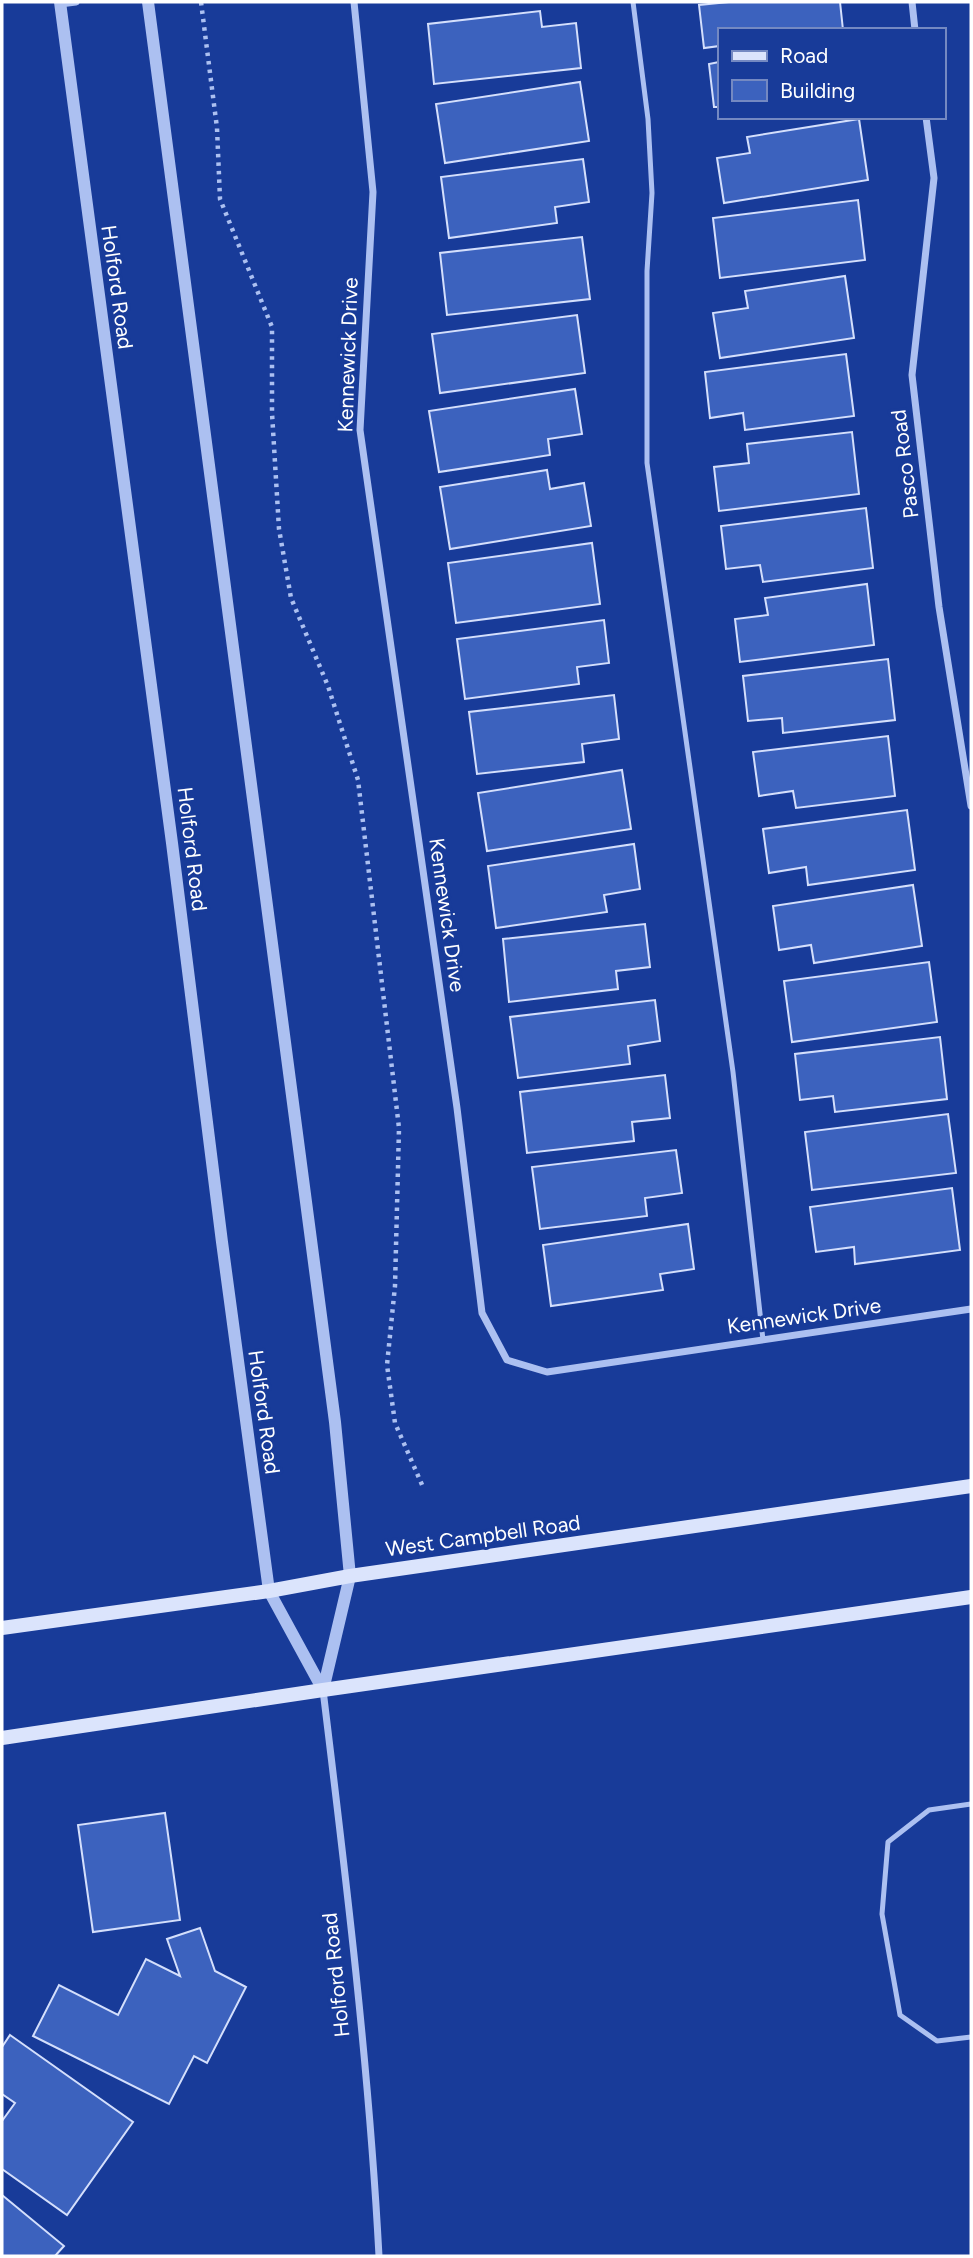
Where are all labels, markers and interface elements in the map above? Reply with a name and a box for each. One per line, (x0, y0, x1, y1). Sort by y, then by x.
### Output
legend (718, 28, 945, 119)
text: Road (780, 43, 828, 68)
text: Building (780, 78, 855, 103)
street label: Holford Road (96, 223, 139, 351)
street label: Kennewick Drive (332, 277, 363, 433)
street label: Pasco Road (885, 408, 924, 520)
street label: Holford Road (172, 785, 213, 913)
street label: Kennewick Drive (424, 836, 471, 994)
street label: Kennewick Drive (725, 1292, 883, 1339)
street label: Holford Road (243, 1348, 286, 1476)
street label: West Campbell Road (384, 1509, 582, 1562)
street label: Holford Road (317, 1911, 354, 2039)

